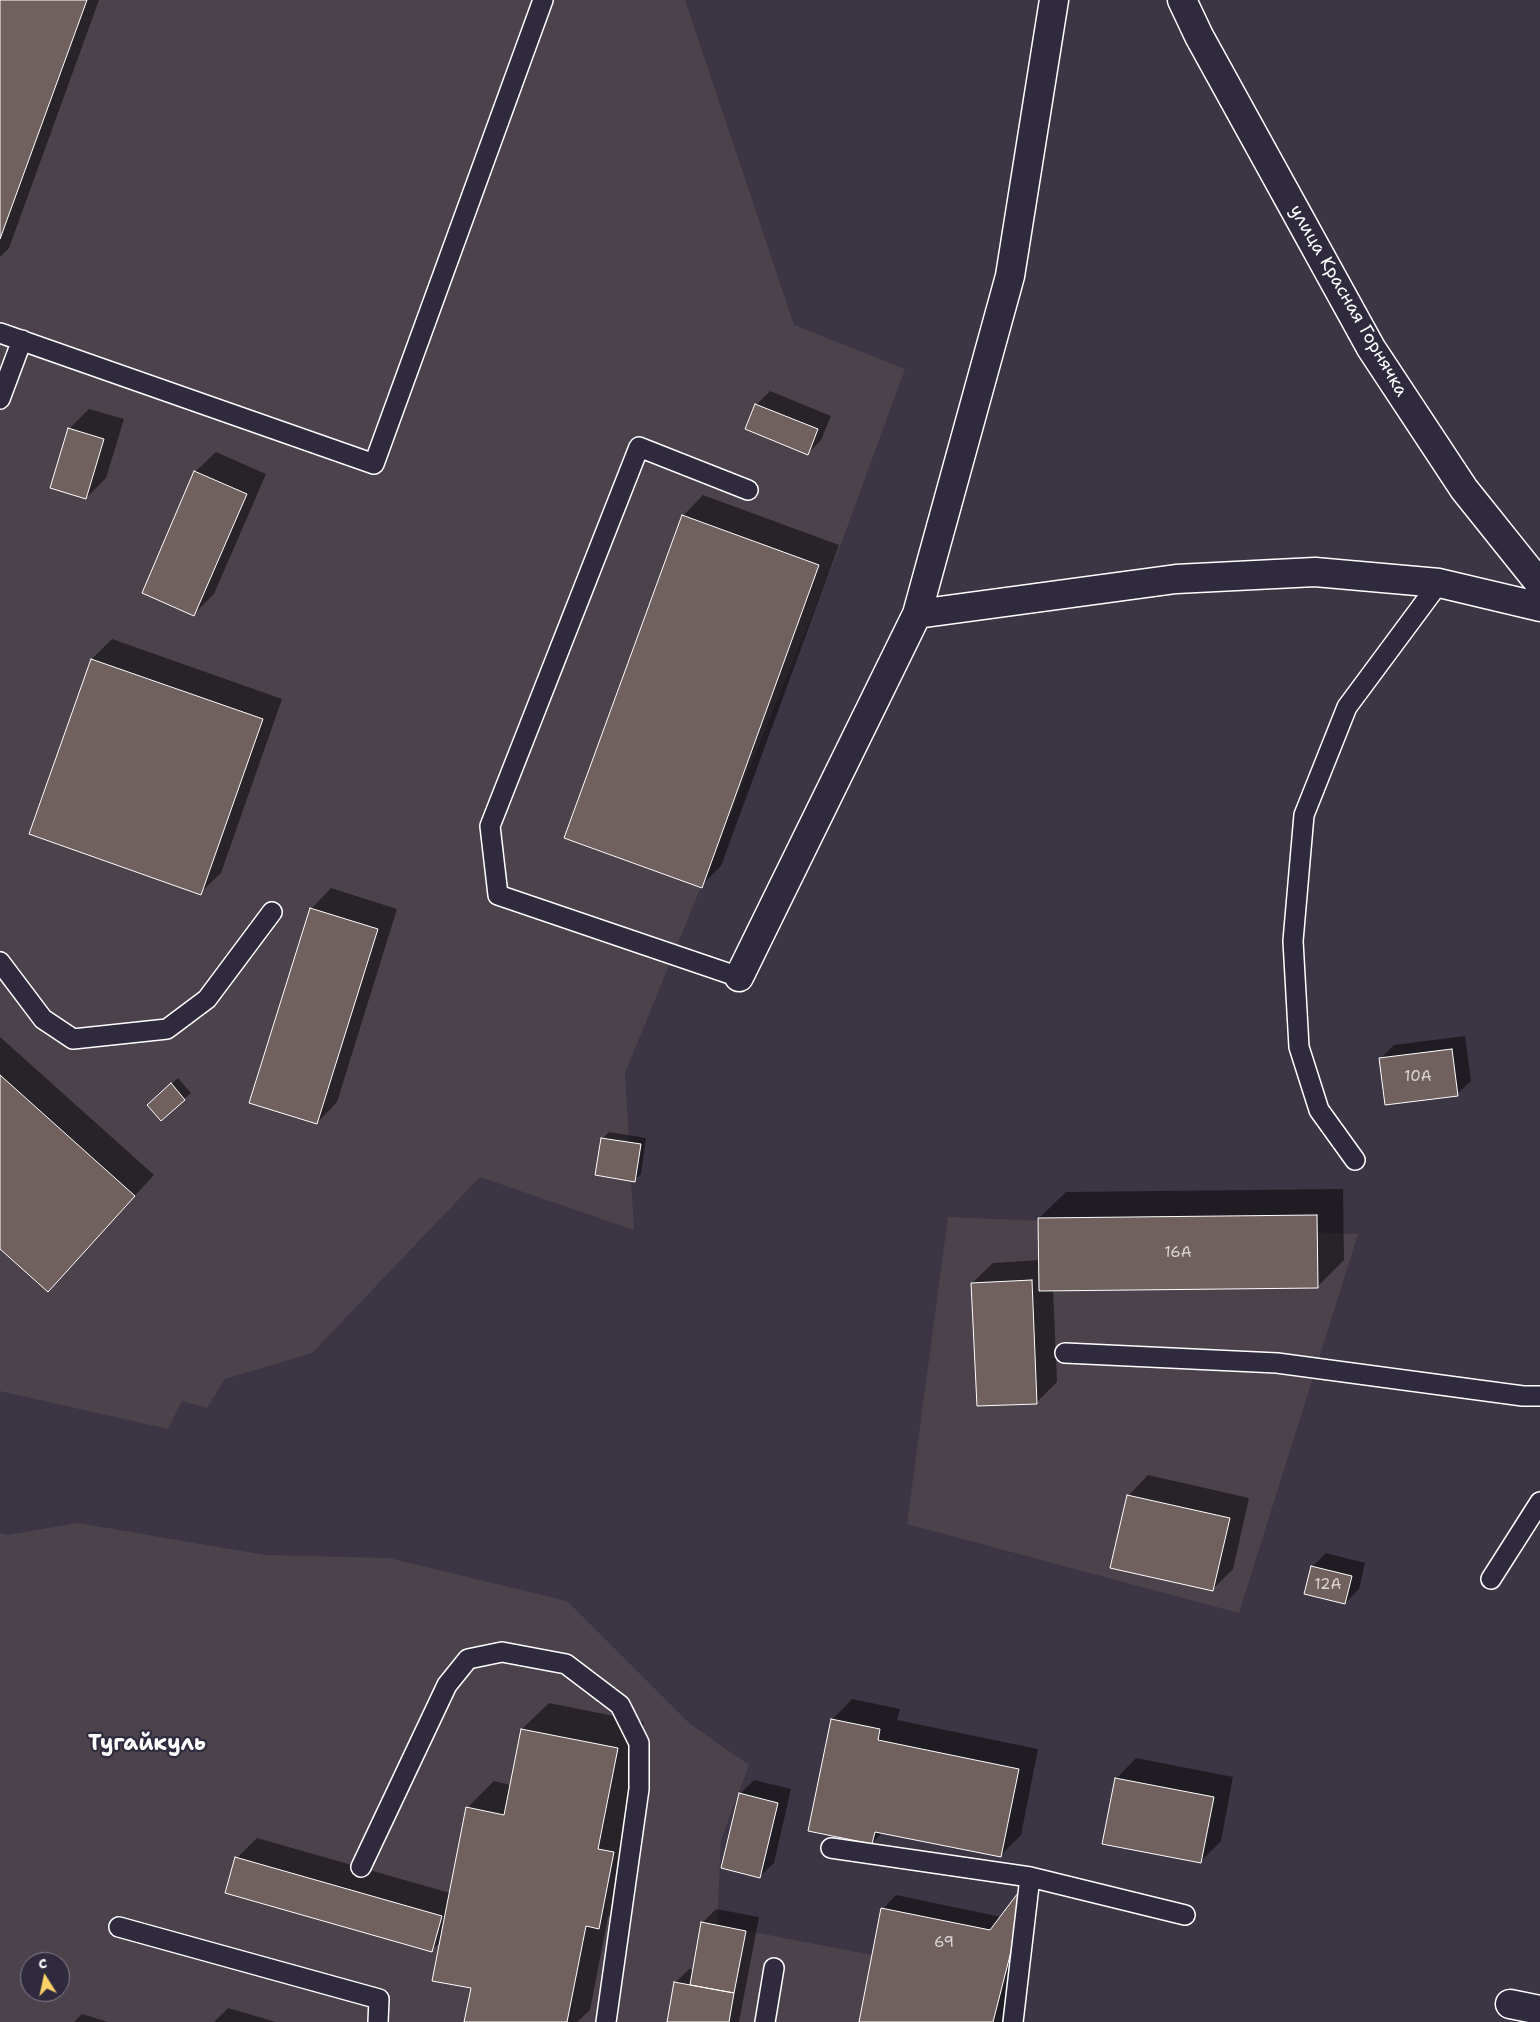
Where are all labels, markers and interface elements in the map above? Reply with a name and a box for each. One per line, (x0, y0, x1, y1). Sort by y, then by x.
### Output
street label: улица Красная Горнячка (1284, 201, 1412, 401)
house number: 10А (1404, 1068, 1432, 1086)
house number: 16А (1164, 1244, 1192, 1262)
house number: 12А (1315, 1576, 1341, 1594)
district label: Тугайкуль (88, 1731, 206, 1757)
house number: 69 (934, 1934, 954, 1952)
north arrow (20, 1952, 70, 2002)
text: С (37, 1954, 48, 1973)

